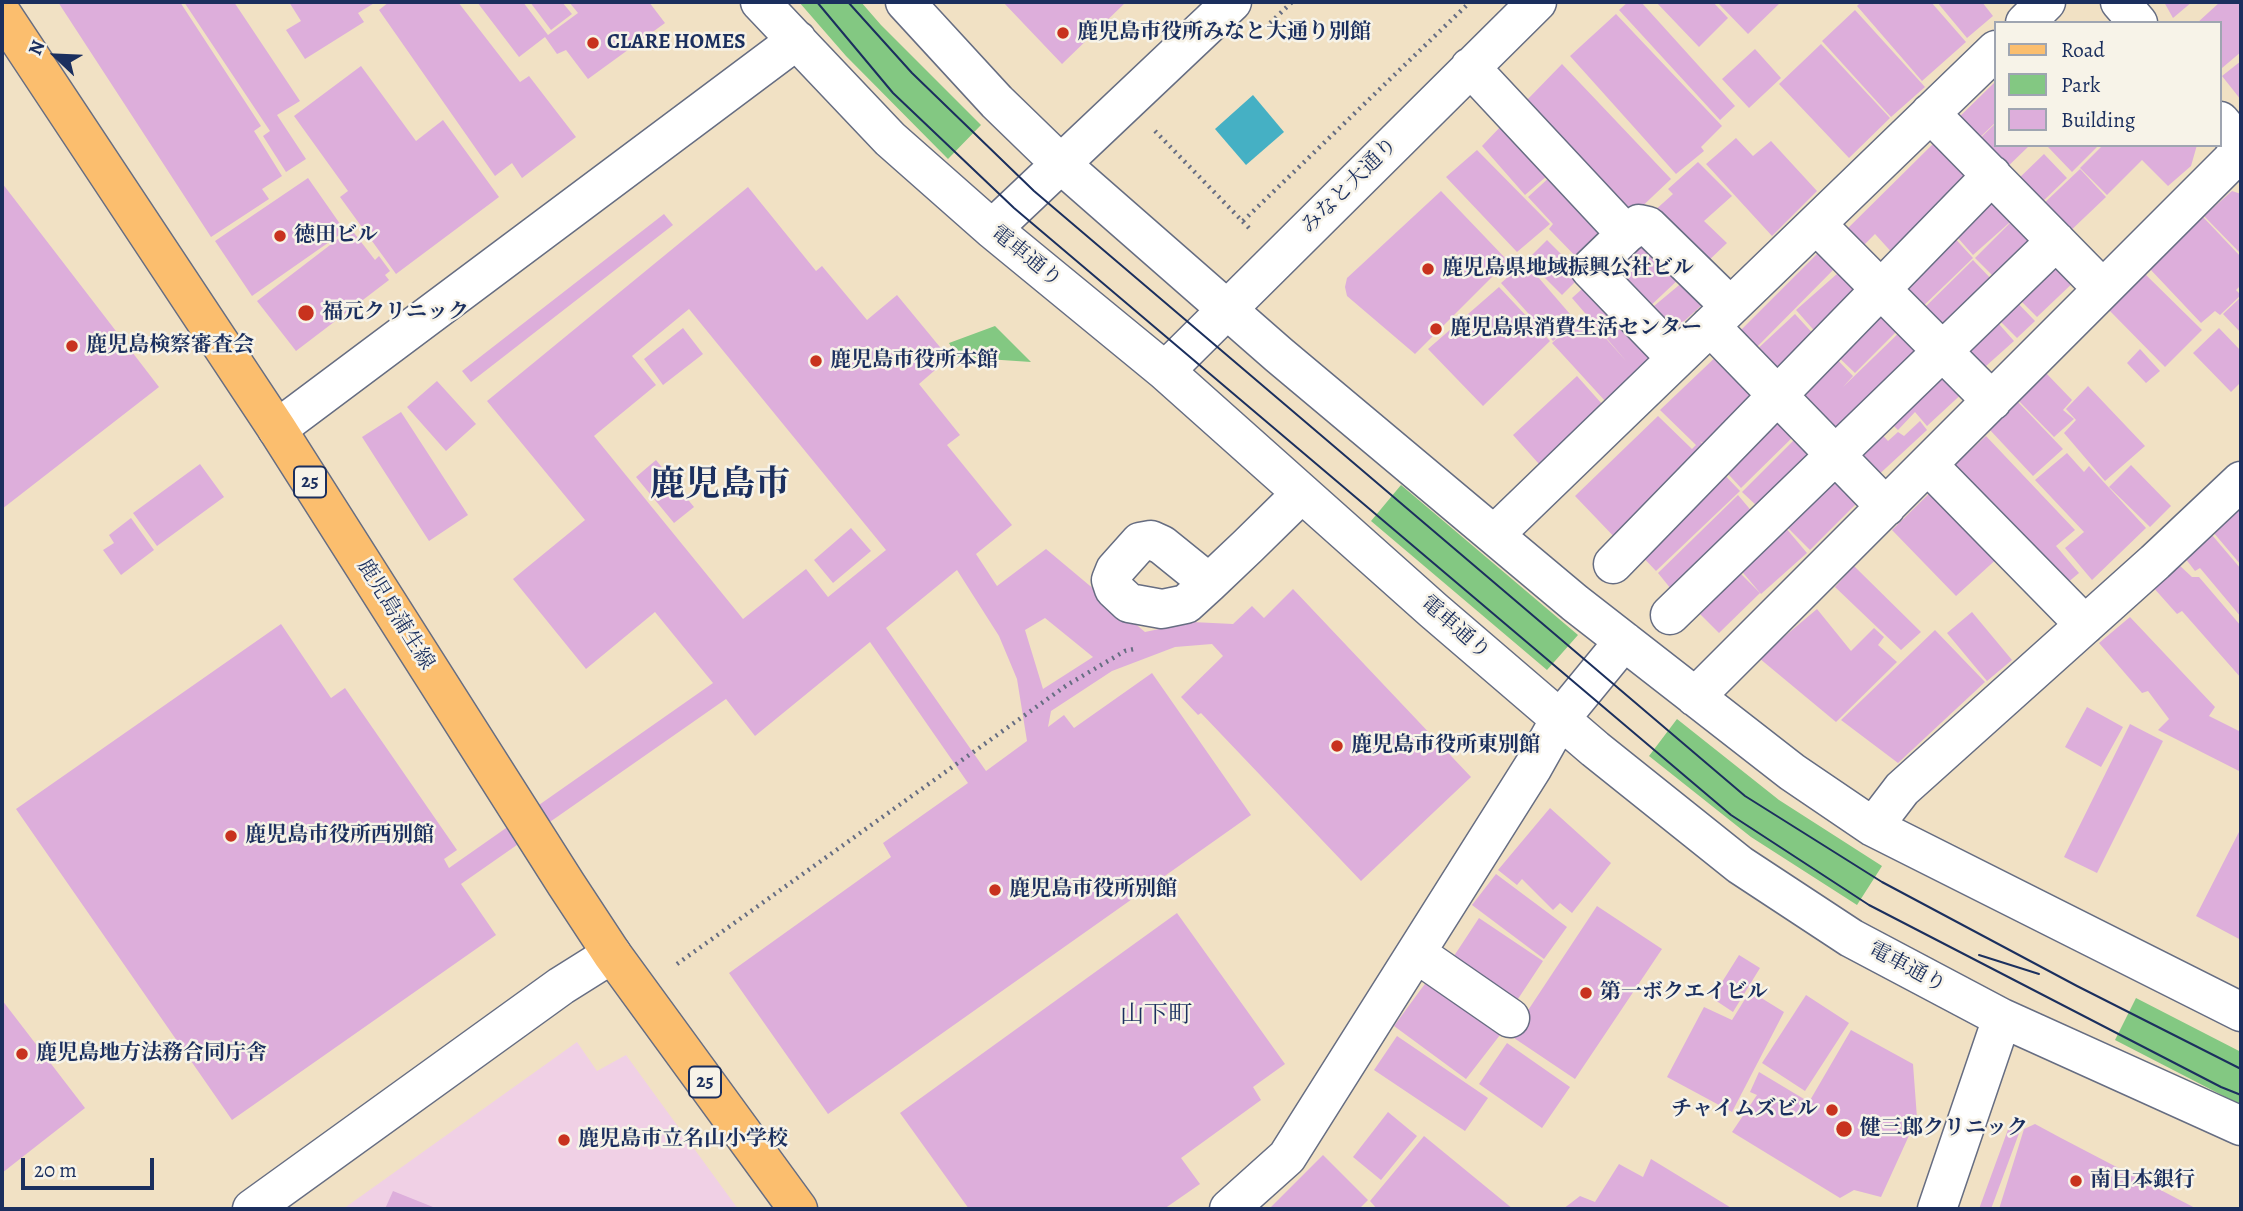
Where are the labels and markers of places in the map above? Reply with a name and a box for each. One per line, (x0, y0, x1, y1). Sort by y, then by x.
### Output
place label: 鹿児島市役所みなと大通り別館 (1077, 20, 1371, 46)
marker: 鹿児島市役所みなと大通り別館 (1055, 25, 1071, 41)
place label: CLARE HOMES (607, 30, 745, 56)
marker: CLARE HOMES (585, 35, 601, 51)
place label: 徳田ビル (294, 223, 378, 249)
marker: 徳田ビル (272, 228, 288, 244)
place label: 鹿児島県地域振興公社ビル (1442, 256, 1694, 282)
marker: 鹿児島県地域振興公社ビル (1420, 261, 1436, 277)
place label: 福元クリニック (322, 300, 469, 326)
marker: 福元クリニック (296, 303, 316, 323)
place label: 鹿児島県消費生活センター (1450, 316, 1702, 342)
marker: 鹿児島県消費生活センター (1428, 321, 1444, 337)
place label: 鹿児島検察審査会 (86, 333, 254, 359)
marker: 鹿児島検察審査会 (64, 338, 80, 354)
place label: 鹿児島市役所本館 (830, 348, 998, 374)
marker: 鹿児島市役所本館 (808, 353, 824, 369)
place label: 鹿児島市役所東別館 (1351, 733, 1540, 759)
marker: 鹿児島市役所東別館 (1329, 738, 1345, 754)
place label: 鹿児島市役所西別館 (245, 823, 434, 849)
marker: 鹿児島市役所西別館 (223, 828, 239, 844)
place label: 鹿児島市役所別館 (1009, 877, 1177, 903)
marker: 鹿児島市役所別館 (987, 882, 1003, 898)
place label: 第一ボクエイビル (1600, 980, 1768, 1006)
marker: 第一ボクエイビル (1578, 985, 1594, 1001)
place label: 鹿児島地方法務合同庁舎 (36, 1041, 267, 1067)
marker: 鹿児島地方法務合同庁舎 (14, 1046, 30, 1062)
place label: チャイムズビル (1671, 1097, 1818, 1123)
marker: チャイムズビル (1824, 1102, 1840, 1118)
place label: 健三郎クリニック (1860, 1116, 2028, 1142)
marker: 健三郎クリニック (1834, 1119, 1854, 1139)
place label: 鹿児島市立名山小学校 (578, 1127, 788, 1153)
marker: 鹿児島市立名山小学校 (556, 1132, 572, 1148)
place label: 南日本銀行 (2090, 1168, 2195, 1194)
marker: 南日本銀行 (2068, 1173, 2084, 1189)

